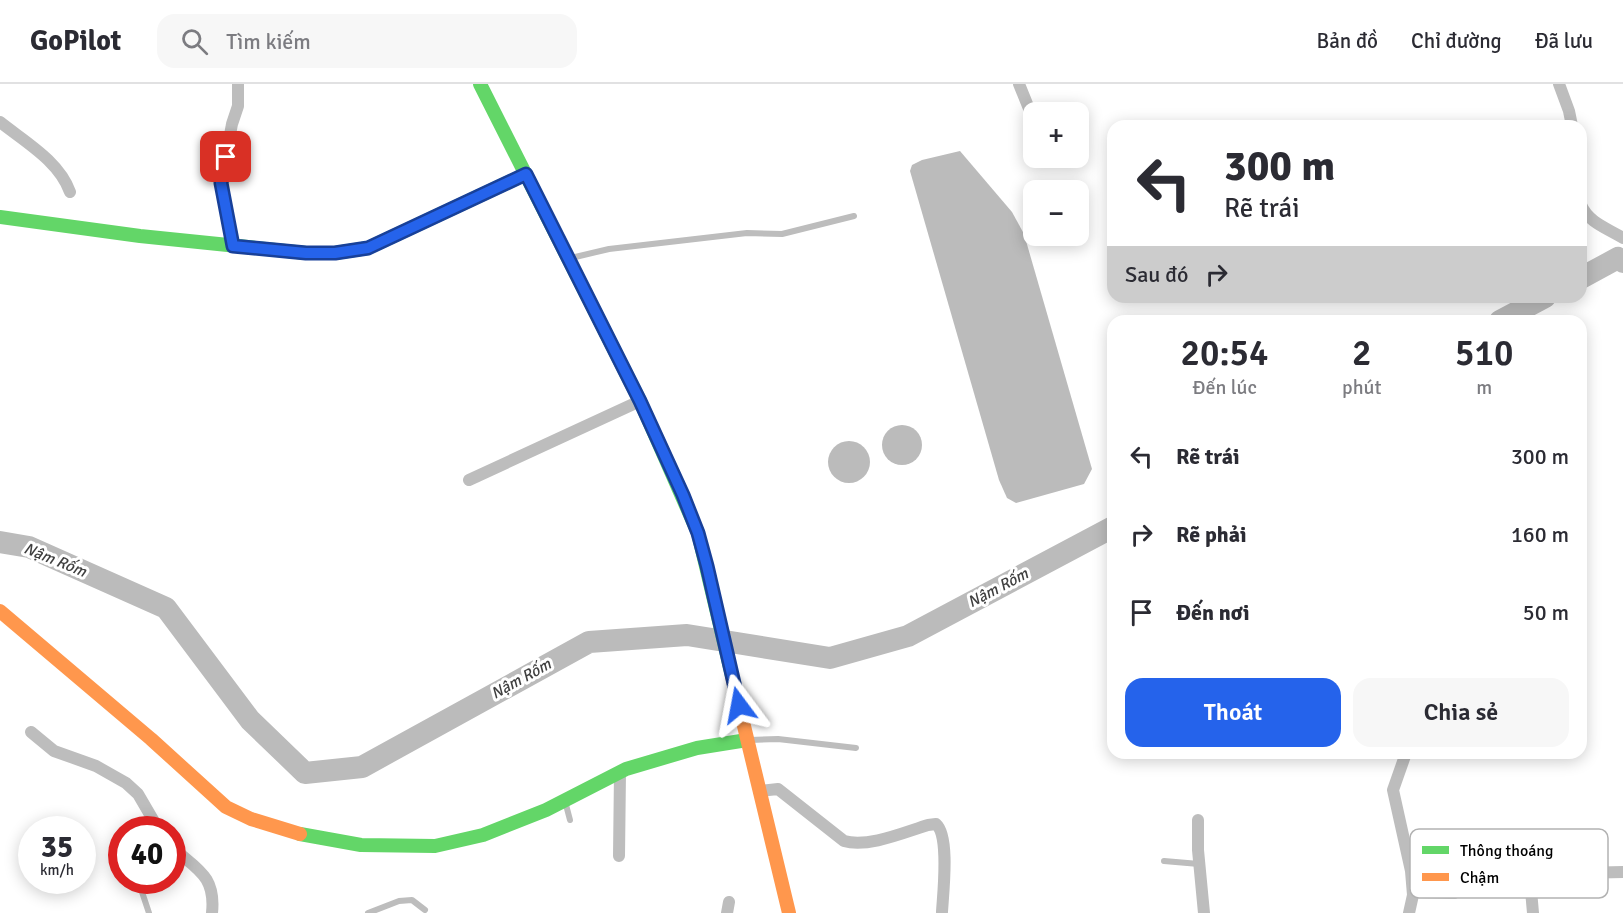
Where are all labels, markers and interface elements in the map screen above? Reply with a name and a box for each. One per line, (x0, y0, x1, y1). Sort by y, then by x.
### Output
search box (157, 14, 577, 68)
text: GoPilot (30, 24, 121, 58)
icon: search (178, 25, 211, 58)
text: Tìm kiếm (226, 28, 311, 55)
text: Bản đồ (1317, 28, 1378, 54)
text: Chỉ đường (1411, 28, 1502, 54)
text: Đã lưu (1535, 28, 1593, 54)
map controls (1023, 102, 1089, 246)
button: + (1023, 102, 1089, 168)
pin (200, 131, 251, 182)
icon: arrive (209, 140, 242, 173)
text: 300 m (1224, 141, 1335, 192)
icon: left (1125, 144, 1203, 222)
button: − (1023, 180, 1089, 246)
text: Rẽ trái (1224, 192, 1300, 225)
icon: right (1200, 258, 1233, 291)
text: Sau đó (1125, 261, 1188, 288)
text: 20:54 (1181, 331, 1269, 376)
text: 2 (1352, 331, 1372, 376)
text: 510 (1455, 331, 1513, 376)
text: Đến lúc (1192, 375, 1257, 400)
text: phút (1342, 375, 1382, 400)
text: m (1476, 375, 1492, 400)
icon: left (1125, 440, 1158, 473)
text: Rẽ trái (1176, 443, 1240, 470)
text: 300 m (1511, 443, 1569, 470)
icon: right (1125, 518, 1158, 551)
text: Rẽ phải (1176, 521, 1247, 548)
text: 160 m (1511, 521, 1569, 548)
water label: Nậm Rốm (21, 538, 90, 582)
water label: Nậm Rốm (964, 563, 1033, 612)
icon: arrive (1125, 596, 1158, 629)
text: Đến nơi (1176, 599, 1250, 626)
text: 50 m (1523, 599, 1569, 626)
water label: Nậm Rốm (487, 654, 556, 704)
position arrow (707, 673, 771, 737)
button: Thoát (1125, 678, 1341, 747)
button: Chia sẻ (1353, 678, 1569, 747)
speed limit sign: 40 (108, 816, 186, 894)
text: 35 (41, 829, 73, 866)
legend (1410, 829, 1608, 898)
text: Thông thoáng (1460, 841, 1554, 861)
text: km/h (40, 861, 74, 879)
text: Chậm (1460, 868, 1499, 888)

